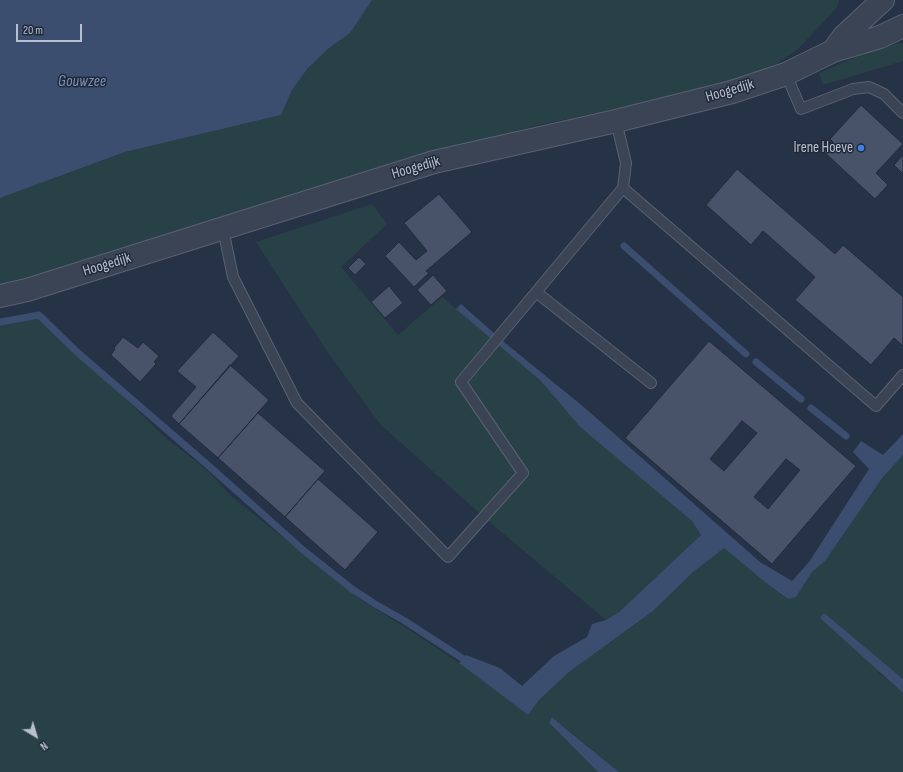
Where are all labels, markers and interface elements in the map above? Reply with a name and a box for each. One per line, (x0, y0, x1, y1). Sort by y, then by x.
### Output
scale bar (18, 16, 84, 42)
text: 20 m (23, 23, 43, 38)
water label: Gouwzee (58, 72, 106, 92)
street label: Hoogedijk (704, 76, 756, 106)
place label: Irene Hoeve (794, 139, 853, 157)
marker: Irene Hoeve (856, 143, 866, 153)
street label: Hoogedijk (390, 153, 442, 183)
street label: Hoogedijk (81, 249, 133, 281)
north arrow (16, 716, 56, 756)
text: N (37, 739, 50, 753)

